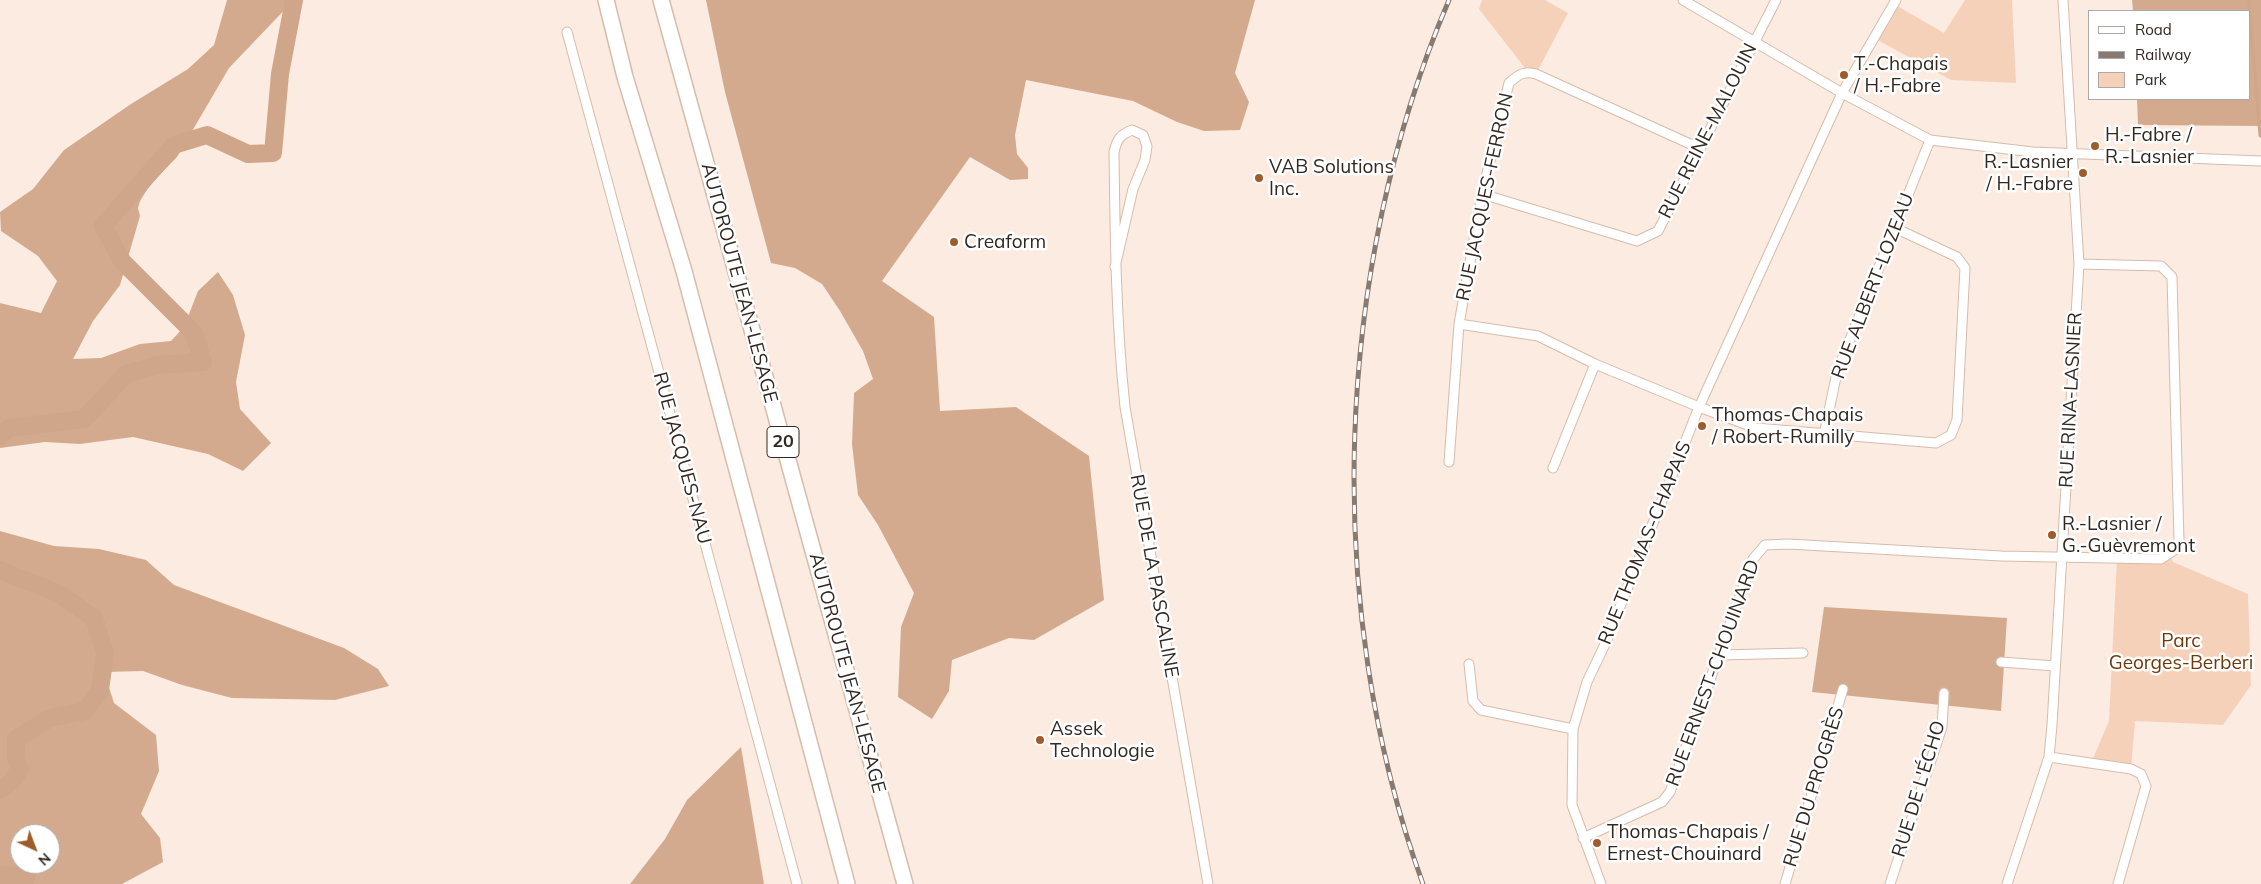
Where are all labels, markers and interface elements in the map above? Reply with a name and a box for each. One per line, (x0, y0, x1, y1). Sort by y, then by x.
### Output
legend (2088, 10, 2251, 100)
text: Road (2135, 20, 2172, 39)
street label: RUE REINE-MALOUIN (1654, 40, 1762, 222)
text: Railway (2135, 45, 2191, 64)
place label: T.-Chapais / H.-Fabre (1854, 53, 1948, 97)
marker: T.-Chapais / H.-Fabre (1838, 69, 1850, 81)
text: Park (2135, 70, 2167, 89)
street label: RUE JACQUES-FERRON (1452, 91, 1518, 303)
place label: H.-Fabre / R.-Lasnier (2105, 124, 2194, 168)
marker: H.-Fabre / R.-Lasnier (2089, 140, 2101, 152)
place label: R.-Lasnier / H.-Fabre (1984, 151, 2073, 195)
place label: VAB Solutions Inc. (1269, 156, 1394, 200)
street label: AUTOROUTE JEAN-LESAGE (696, 160, 782, 406)
marker: R.-Lasnier / H.-Fabre (2077, 167, 2089, 179)
marker: VAB Solutions Inc. (1253, 172, 1265, 184)
street label: RUE ALBERT-LOZEAU (1827, 190, 1919, 382)
place label: Creaform (964, 231, 1046, 253)
marker: Creaform (948, 236, 960, 248)
street label: RUE RINA-LASNIER (2055, 311, 2087, 489)
street label: RUE JACQUES-NAU (648, 369, 716, 547)
place label: Thomas-Chapais / Robert-Rumilly (1712, 404, 1863, 448)
marker: Thomas-Chapais / Robert-Rumilly (1696, 420, 1708, 432)
road number: 20 (767, 427, 799, 458)
street label: RUE THOMAS-CHAPAIS (1594, 438, 1696, 648)
street label: RUE DE LA PASCALINE (1125, 472, 1183, 680)
place label: R.-Lasnier / G.-Guèvremont (2062, 513, 2195, 557)
marker: R.-Lasnier / G.-Guèvremont (2046, 529, 2058, 541)
street label: AUTOROUTE JEAN-LESAGE (804, 550, 890, 796)
street label: RUE ERNEST-CHOUINARD (1661, 557, 1765, 789)
park label: Parc Georges-Berberi (2109, 630, 2253, 674)
street label: RUE DU PROGRÈS (1779, 704, 1849, 870)
place label: Assek Technologie (1050, 718, 1155, 762)
street label: RUE DE L'ÉCHO (1887, 718, 1951, 860)
marker: Assek Technologie (1034, 734, 1046, 746)
place label: Thomas-Chapais / Ernest-Chouinard (1607, 821, 1769, 865)
north arrow (10, 824, 60, 874)
marker: Thomas-Chapais / Ernest-Chouinard (1591, 837, 1603, 849)
text: N (35, 849, 55, 869)

